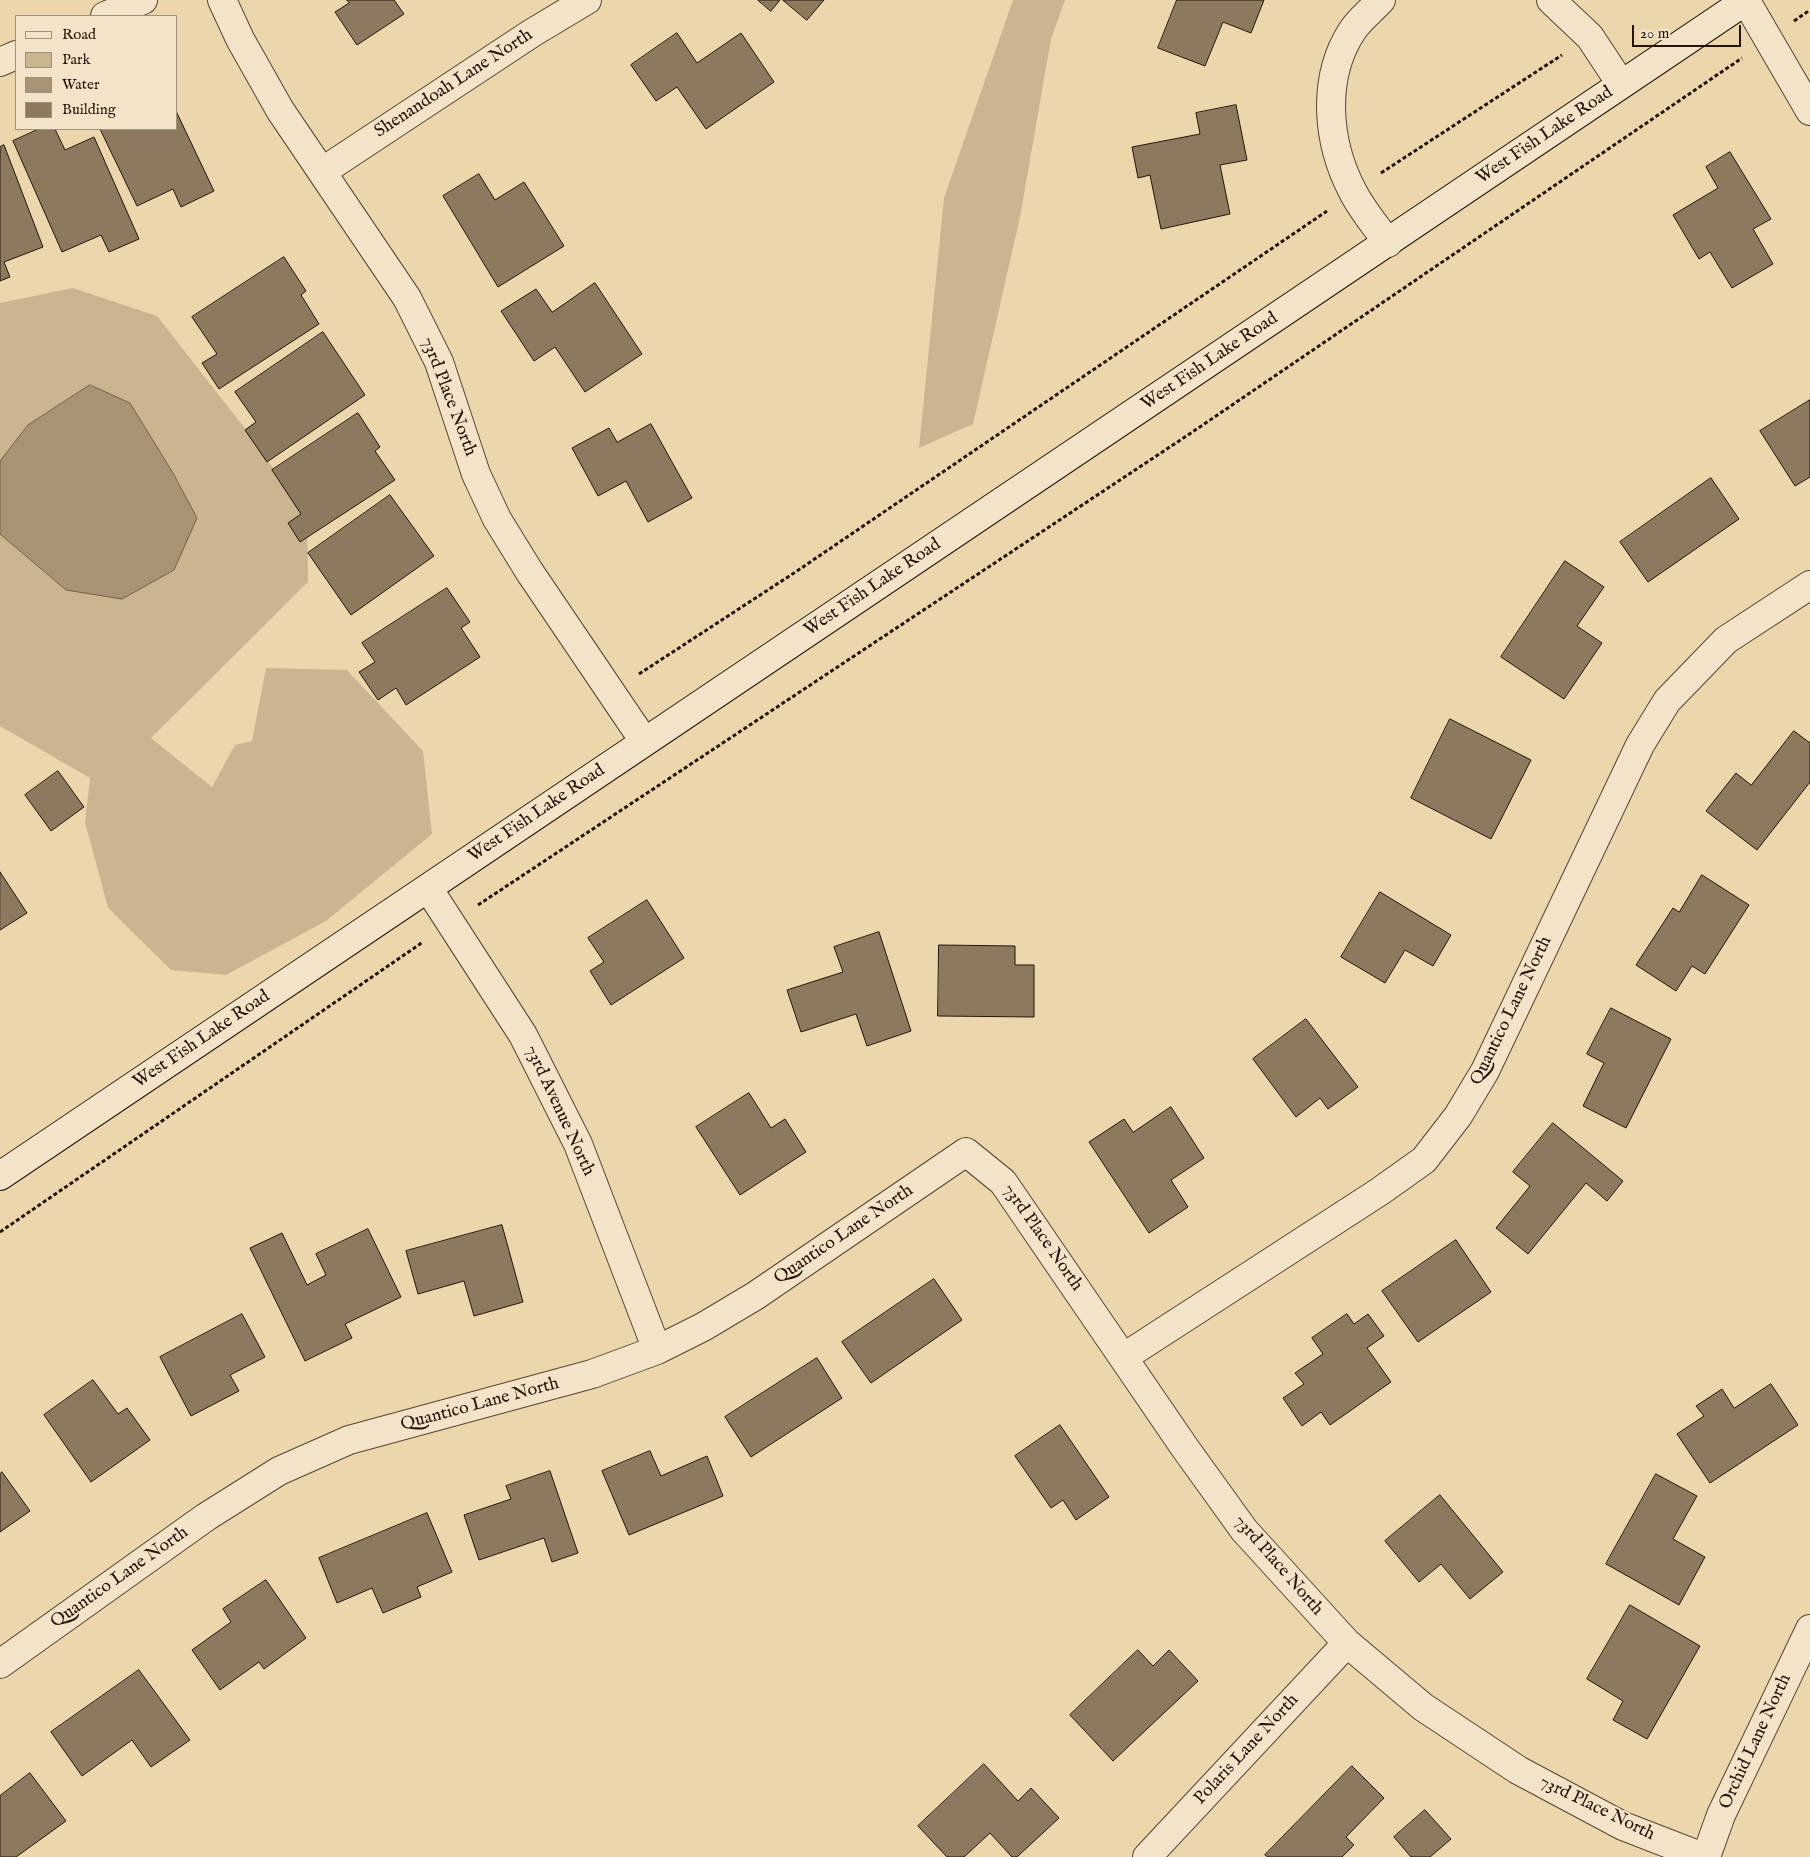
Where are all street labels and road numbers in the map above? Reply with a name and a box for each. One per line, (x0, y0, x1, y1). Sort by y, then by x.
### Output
street label: Shenandoah Lane North (371, 25, 537, 143)
street label: West Fish Lake Road (1473, 82, 1617, 190)
street label: West Fish Lake Road (1138, 308, 1282, 416)
street label: 73rd Place North (415, 335, 481, 459)
street label: West Fish Lake Road (801, 534, 945, 642)
street label: West Fish Lake Road (465, 760, 609, 868)
street label: Quantico Lane North (1467, 933, 1557, 1089)
street label: West Fish Lake Road (130, 986, 274, 1094)
street label: 73rd Avenue North (519, 1042, 599, 1180)
street label: Quantico Lane North (770, 1180, 918, 1290)
street label: 73rd Place North (997, 1180, 1087, 1296)
street label: Quantico Lane North (398, 1373, 562, 1437)
street label: 73rd Place North (1229, 1512, 1327, 1620)
street label: Quantico Lane North (47, 1522, 193, 1634)
street label: Orchid Lane North (1715, 1671, 1797, 1813)
street label: Polaris Lane North (1190, 1690, 1304, 1810)
street label: 73rd Place North (1536, 1772, 1658, 1846)

